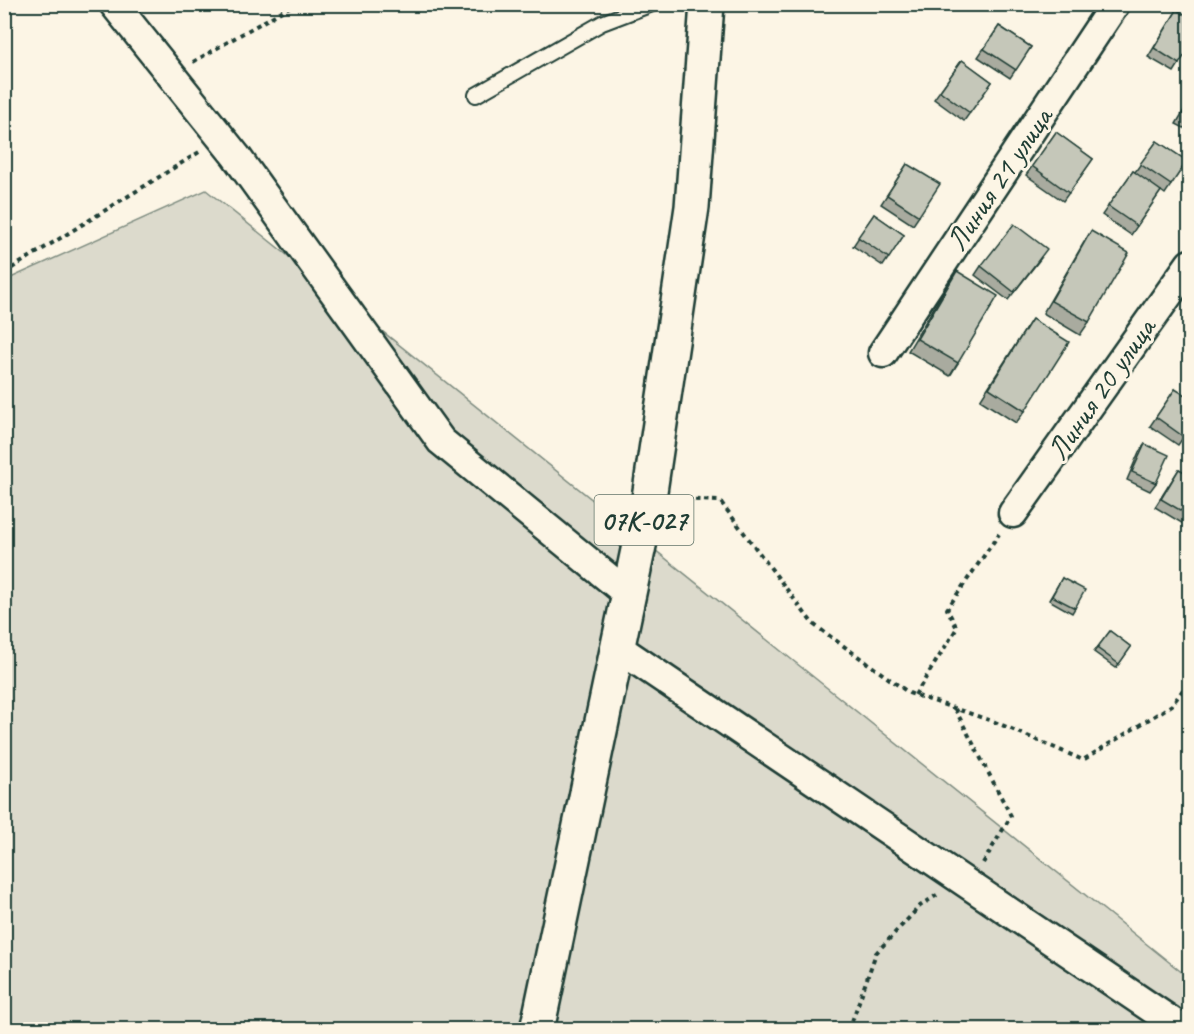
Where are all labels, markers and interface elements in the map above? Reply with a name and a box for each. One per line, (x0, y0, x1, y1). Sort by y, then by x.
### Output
street label: Линия 21 улица (937, 98, 1062, 258)
street label: Линия 20 улица (1038, 309, 1165, 467)
road number: 07К-027 (594, 495, 694, 545)

